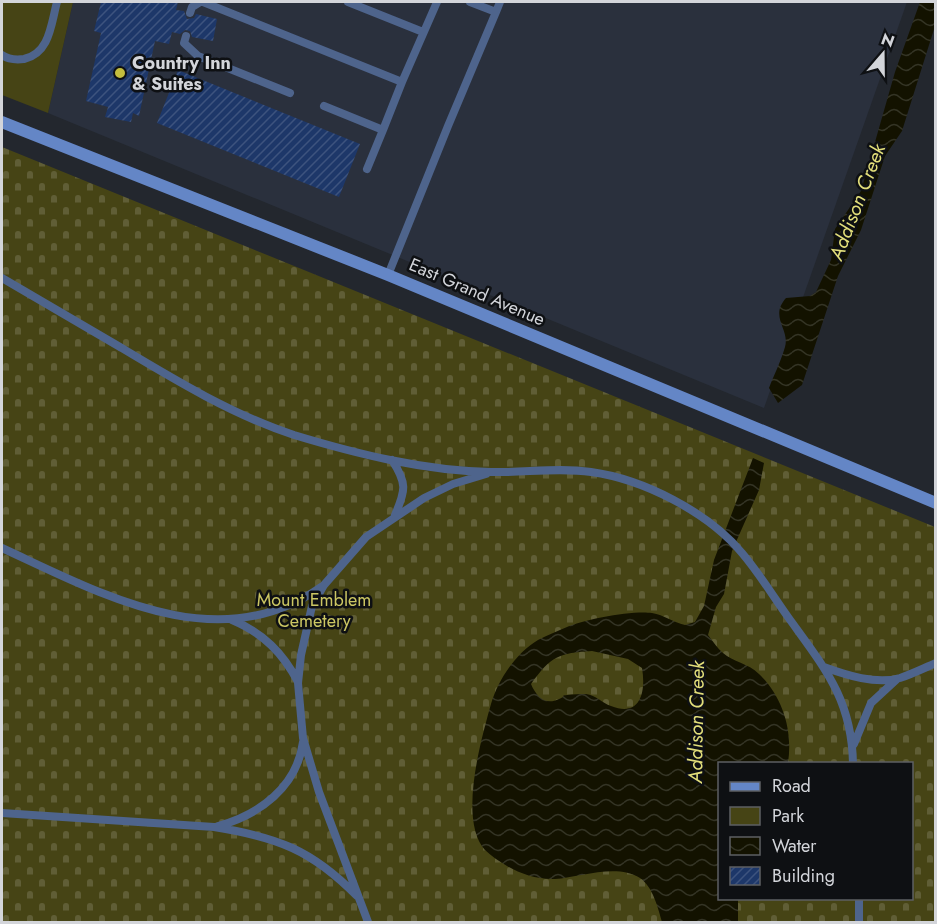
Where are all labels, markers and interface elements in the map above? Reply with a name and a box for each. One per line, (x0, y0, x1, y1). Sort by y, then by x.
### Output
north arrow (853, 24, 913, 84)
text: N (878, 27, 898, 53)
place label: Country Inn & Suites (132, 50, 231, 97)
marker: Country Inn & Suites (113, 66, 127, 80)
water label: Addison Creek (822, 138, 894, 266)
street label: East Grand Avenue (405, 252, 549, 332)
park label: Mount Emblem Cemetery (257, 587, 371, 634)
water label: Addison Creek (681, 659, 712, 785)
legend (718, 762, 913, 900)
text: Road (772, 773, 811, 799)
text: Park (772, 803, 804, 829)
text: Water (772, 833, 817, 859)
text: Building (772, 863, 835, 889)

